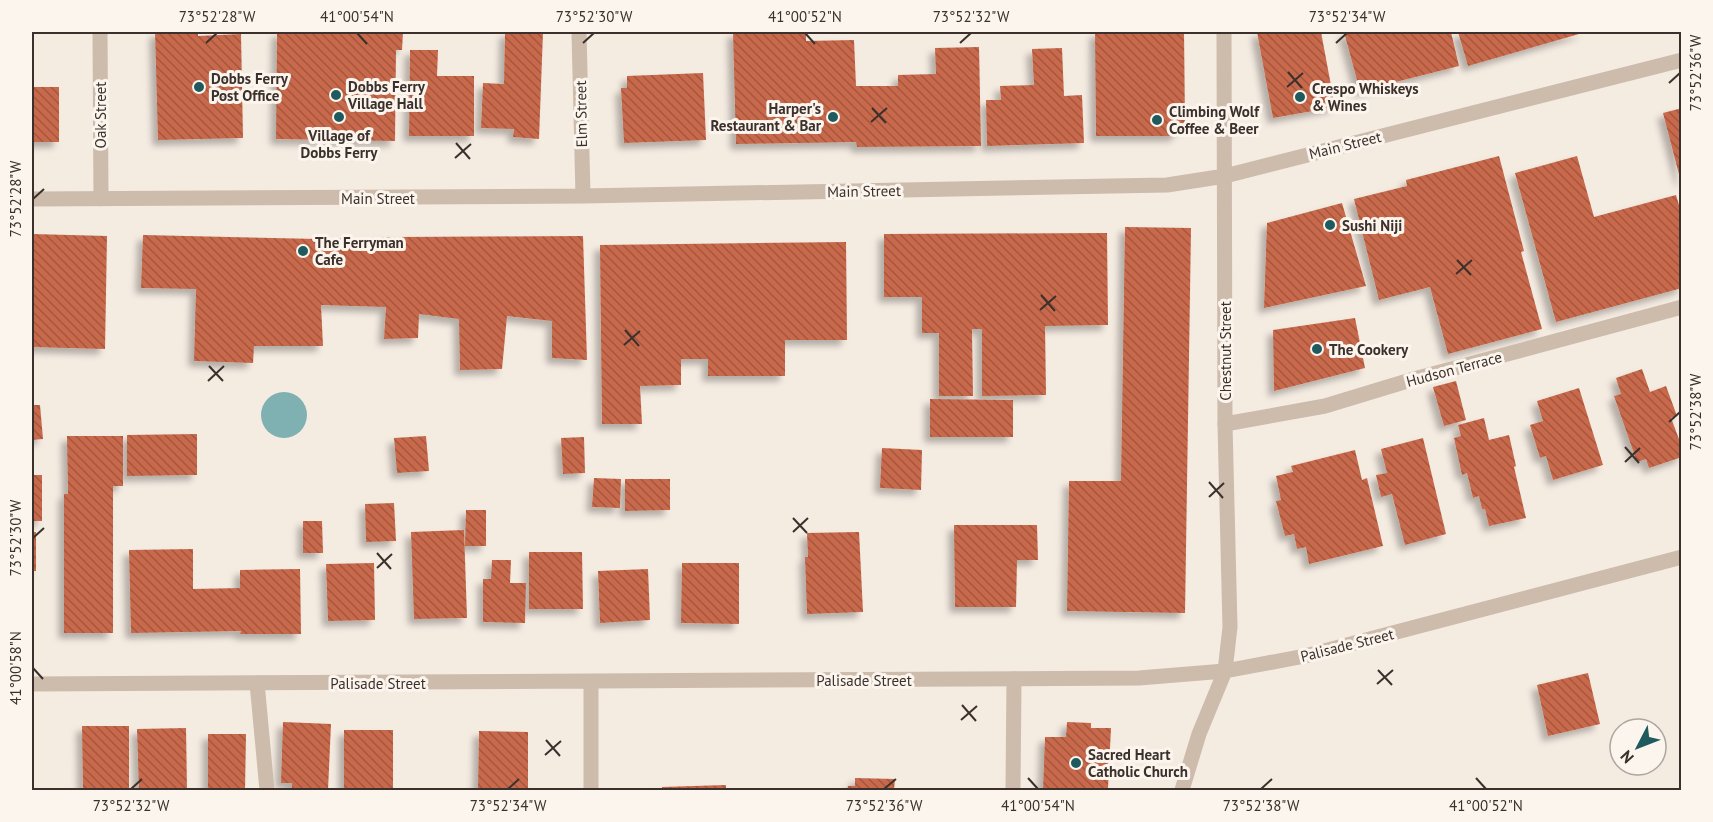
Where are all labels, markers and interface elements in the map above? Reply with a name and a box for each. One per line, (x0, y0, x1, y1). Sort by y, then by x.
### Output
text: 73°52'28"W (179, 7, 256, 26)
text: 41°00'54"N (320, 7, 394, 26)
text: 73°52'30"W (556, 7, 633, 26)
text: 41°00'52"N (768, 7, 842, 26)
text: 73°52'32"W (933, 7, 1010, 26)
text: 73°52'34"W (1309, 7, 1386, 26)
text: 73°52'36"W (1686, 34, 1705, 111)
place label: Dobbs Ferry Post Office (211, 69, 289, 105)
place label: Dobbs Ferry Village Hall (347, 77, 426, 113)
place label: Crespo Whiskeys & Wines (1312, 79, 1419, 115)
marker: Dobbs Ferry Post Office (192, 80, 206, 94)
street label: Elm Street (571, 80, 591, 148)
street label: Oak Street (91, 82, 110, 148)
marker: Dobbs Ferry Village Hall (329, 88, 343, 102)
marker: Crespo Whiskeys & Wines (1293, 90, 1307, 104)
place label: Harper's Restaurant & Bar (711, 99, 822, 135)
place label: Climbing Wolf Coffee & Beer (1169, 102, 1260, 138)
marker: Village of Dobbs Ferry (332, 110, 346, 124)
marker: Harper's Restaurant & Bar (826, 110, 840, 124)
marker: Climbing Wolf Coffee & Beer (1150, 113, 1164, 127)
place label: Village of Dobbs Ferry (301, 126, 378, 162)
street label: Main Street (1307, 127, 1383, 163)
text: 73°52'28"W (6, 160, 25, 237)
street label: Main Street (827, 181, 901, 201)
street label: Main Street (341, 189, 415, 208)
place label: Sushi Niji (1342, 216, 1402, 235)
marker: Sushi Niji (1323, 218, 1337, 232)
place label: The Ferryman Cafe (315, 233, 404, 269)
marker: The Ferryman Cafe (296, 244, 310, 258)
street label: Chestnut Street (1216, 301, 1235, 401)
place label: The Cookery (1329, 340, 1409, 359)
marker: The Cookery (1310, 342, 1324, 356)
street label: Hudson Terrace (1404, 347, 1504, 391)
text: 73°52'38"W (1686, 373, 1705, 450)
text: 73°52'30"W (6, 499, 25, 576)
street label: Palisade Street (1298, 624, 1396, 666)
text: 41°00'58"N (6, 631, 25, 705)
street label: Palisade Street (816, 671, 912, 690)
street label: Palisade Street (330, 674, 426, 693)
north arrow (1608, 717, 1668, 777)
place label: Sacred Heart Catholic Church (1088, 745, 1188, 781)
text: N (1616, 746, 1638, 768)
marker: Sacred Heart Catholic Church (1069, 756, 1083, 770)
text: 73°52'32"W (93, 796, 170, 815)
text: 73°52'34"W (470, 796, 547, 815)
text: 73°52'36"W (846, 796, 923, 815)
text: 41°00'54"N (1001, 796, 1075, 815)
text: 73°52'38"W (1223, 796, 1300, 815)
text: 41°00'52"N (1449, 796, 1523, 815)

